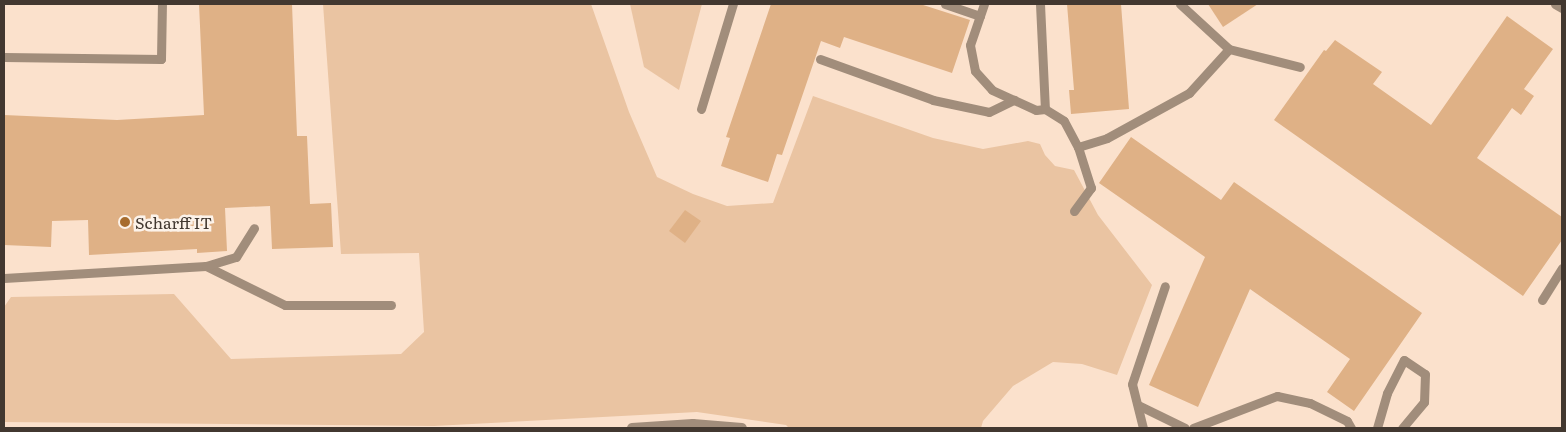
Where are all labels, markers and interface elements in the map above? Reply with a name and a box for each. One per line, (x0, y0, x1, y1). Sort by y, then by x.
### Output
place label: Scharff IT (135, 212, 212, 232)
marker: Scharff IT (119, 216, 131, 228)

